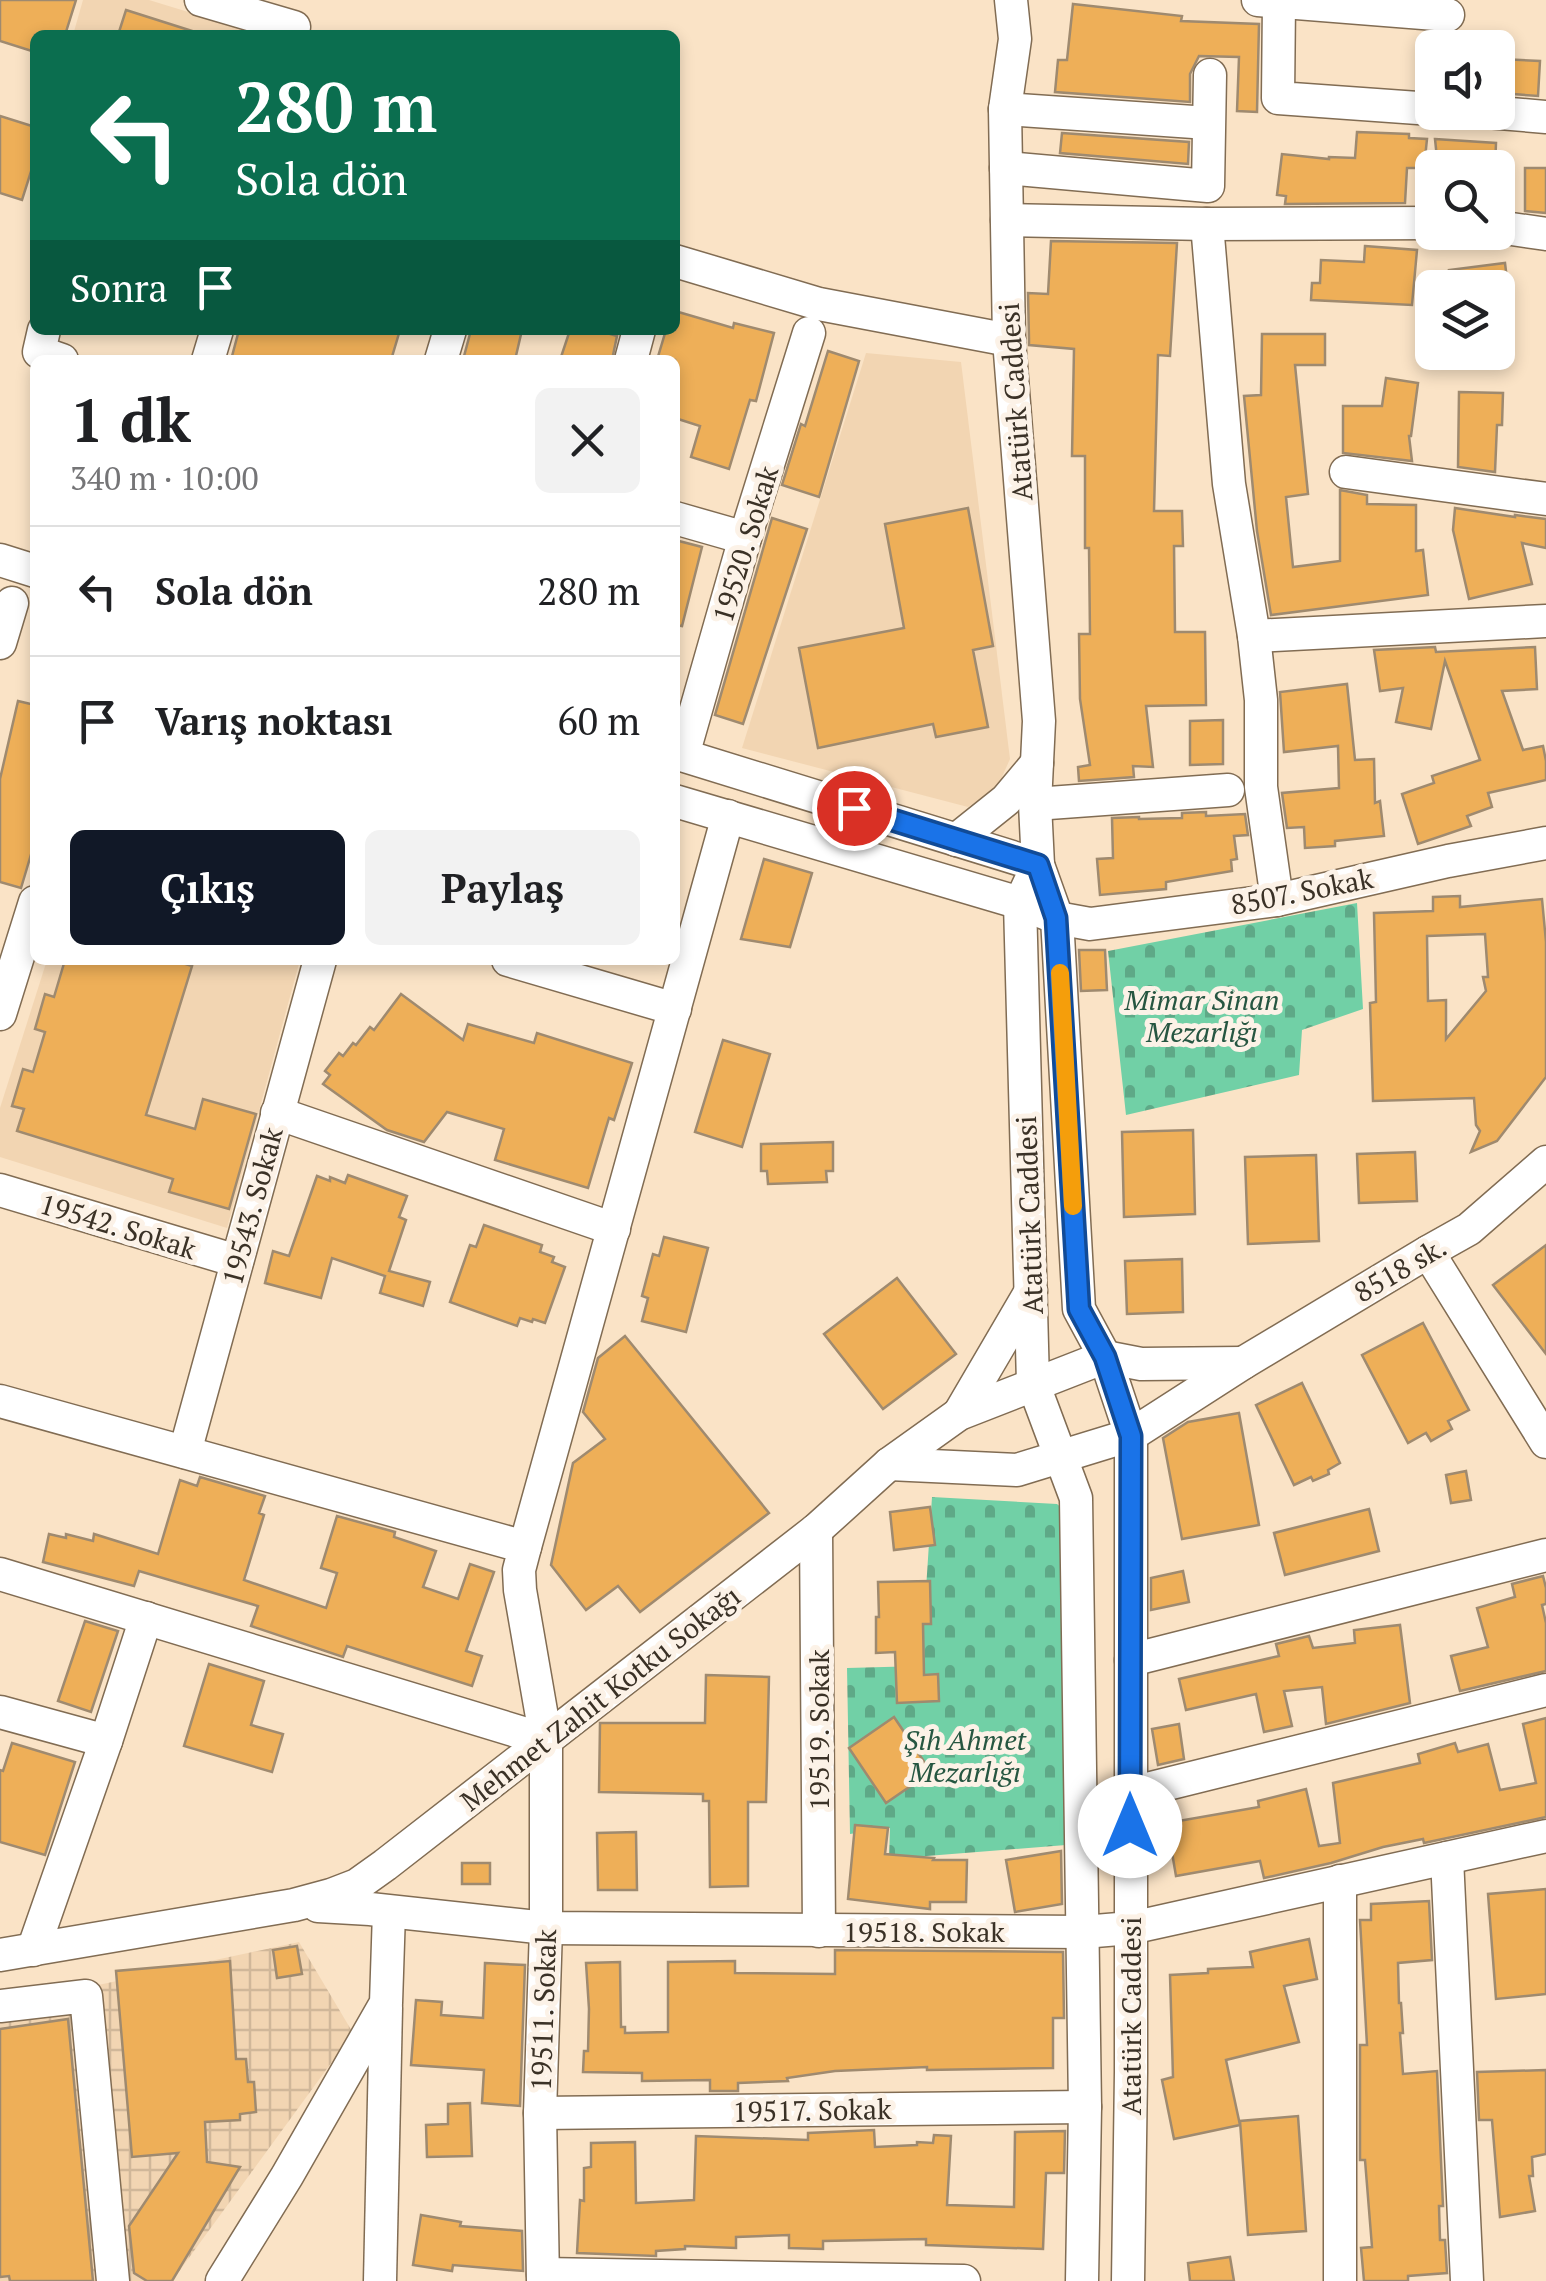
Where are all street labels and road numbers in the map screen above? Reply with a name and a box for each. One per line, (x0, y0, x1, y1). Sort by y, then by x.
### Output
street label: Atatürk Caddesi (990, 302, 1040, 502)
street label: 19520. Sokak (704, 461, 786, 627)
street label: 8507. Sokak (1228, 859, 1377, 923)
street label: Atatürk Caddesi (1007, 1115, 1051, 1315)
street label: 19543. Sokak (213, 1123, 291, 1289)
street label: 19542. Sokak (35, 1185, 201, 1267)
street label: 8518 sk. (1347, 1228, 1453, 1310)
street label: Mehmet Zahit Kotku Sokağı (453, 1577, 747, 1819)
street label: 19519. Sokak (800, 1649, 837, 1811)
street label: 19518. Sokak (843, 1913, 1005, 1950)
street label: Atatürk Caddesi (1112, 1917, 1149, 2115)
street label: 19511. Sokak (522, 1928, 564, 2091)
street label: 19517. Sokak (732, 2090, 892, 2130)

